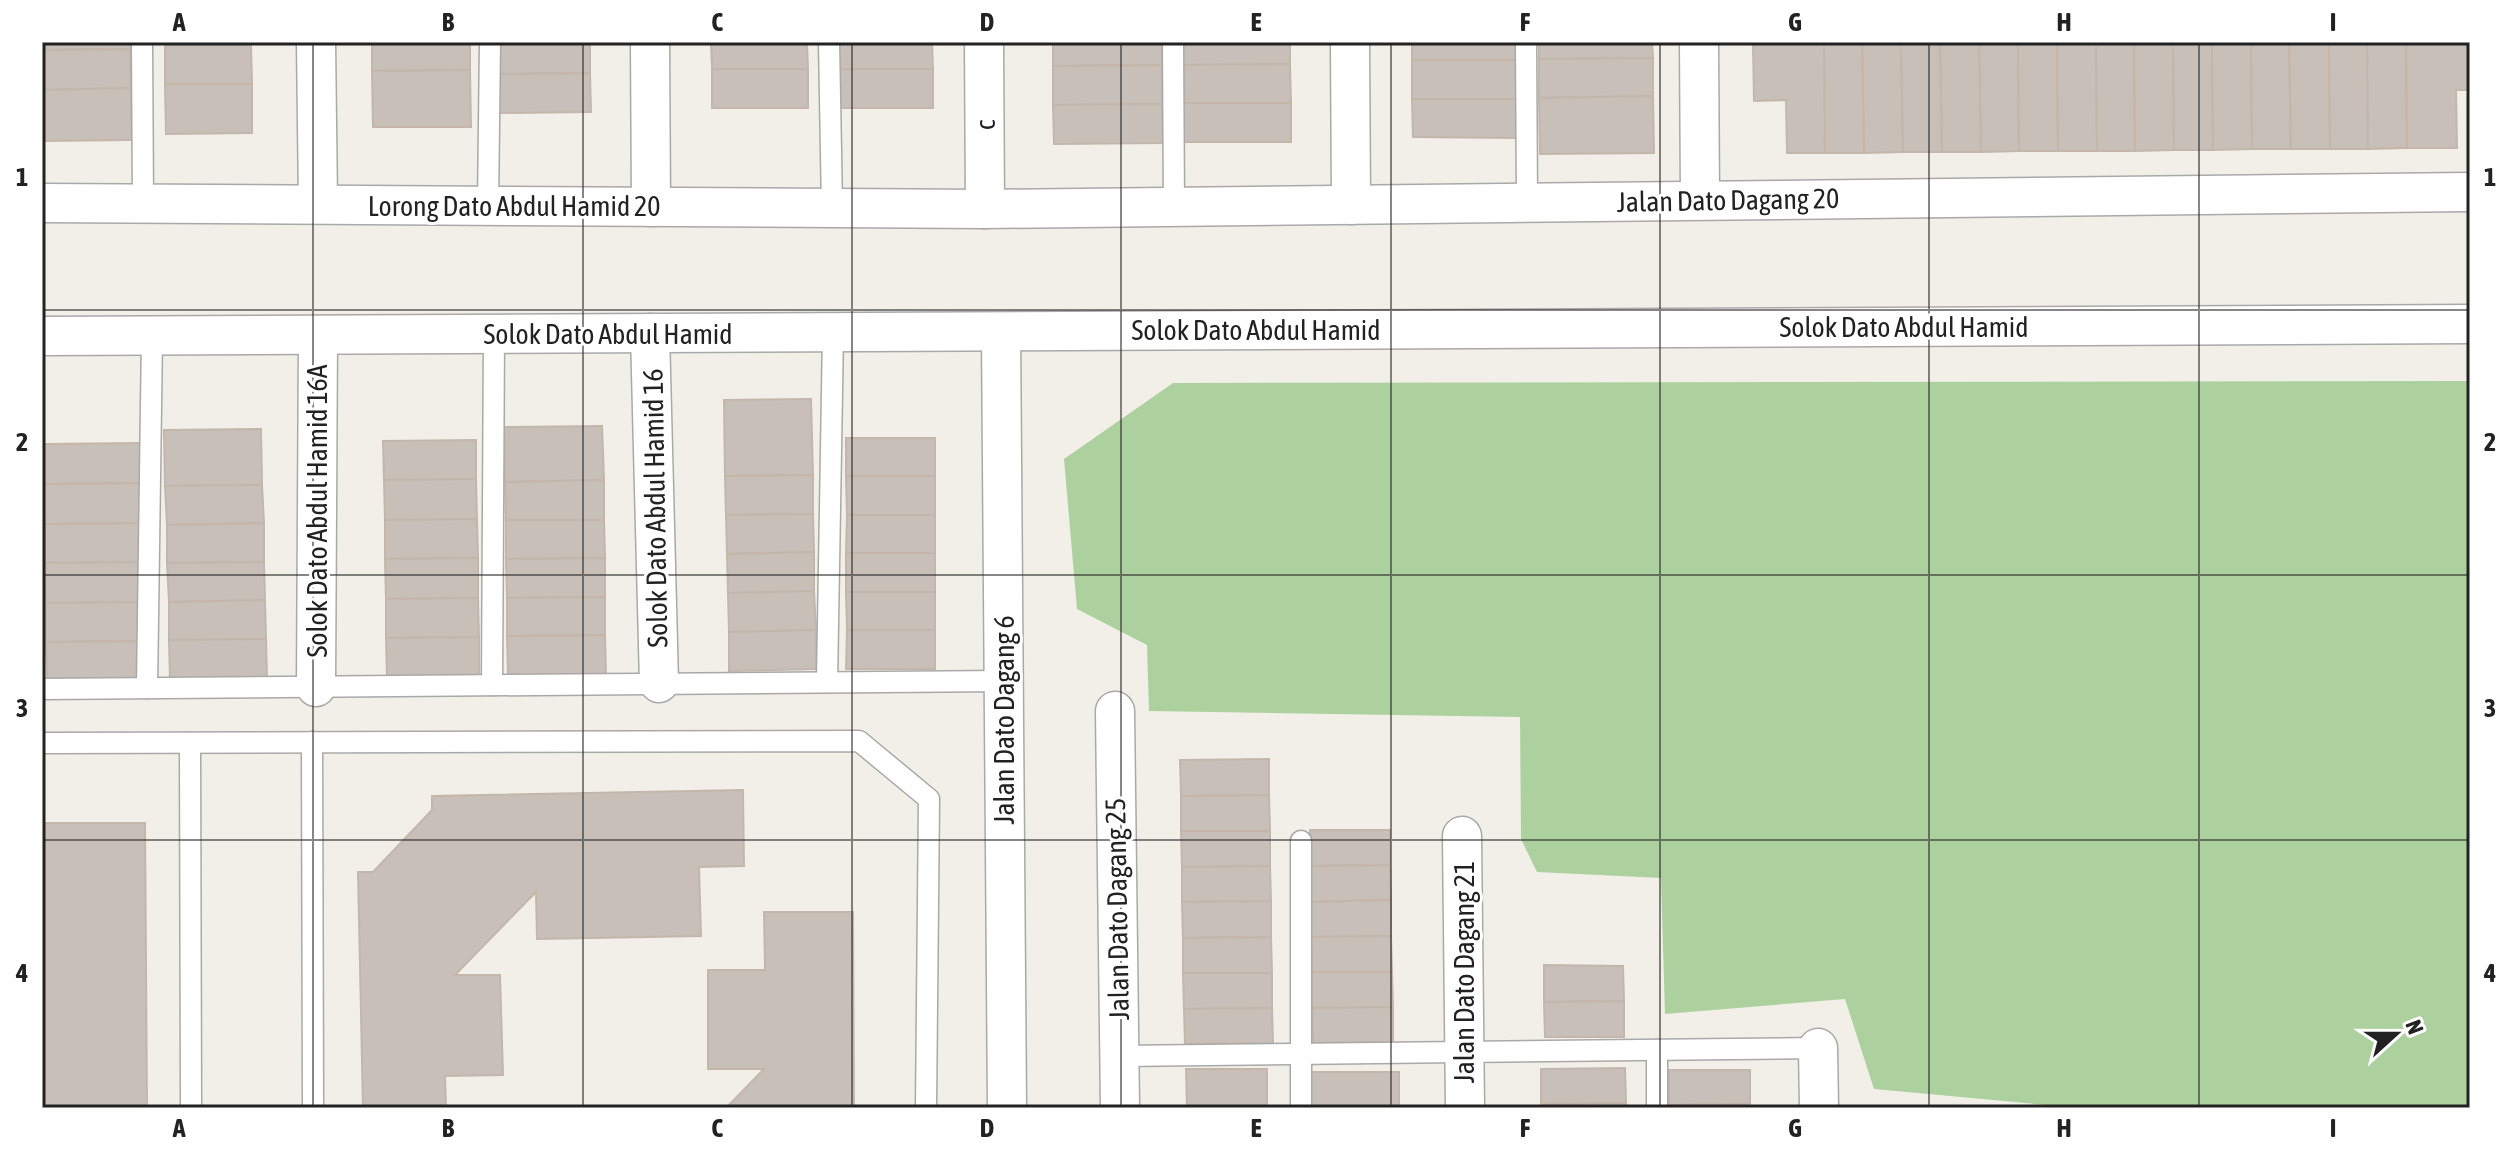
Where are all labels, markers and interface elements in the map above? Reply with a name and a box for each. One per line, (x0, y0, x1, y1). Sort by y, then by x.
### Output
text: A (172, 7, 186, 37)
text: B (442, 7, 455, 37)
text: C (711, 7, 723, 37)
text: D (980, 7, 994, 37)
text: E (1250, 7, 1262, 37)
text: F (1520, 7, 1531, 37)
text: G (1788, 7, 1802, 37)
text: H (2056, 7, 2072, 37)
text: I (2330, 7, 2336, 37)
street label: c (969, 119, 1001, 130)
text: 1 (16, 162, 28, 192)
text: 1 (2484, 162, 2496, 192)
street label: Jalan Dato Dagang 20 (1617, 182, 1839, 218)
street label: Lorong Dato Abdul Hamid 20 (368, 190, 660, 222)
street label: Solok Dato Abdul Hamid (1779, 311, 2029, 343)
street label: Solok Dato Abdul Hamid (1131, 314, 1381, 346)
street label: Solok Dato Abdul Hamid (483, 318, 733, 350)
street label: Solok Dato Abdul Hamid 16A (301, 364, 333, 657)
street label: Solok Dato Abdul Hamid 16 (637, 368, 673, 648)
text: 2 (16, 427, 28, 457)
text: 2 (2484, 427, 2496, 457)
street label: Jalan Dato Dagang 6 (988, 615, 1020, 825)
text: 3 (16, 693, 28, 723)
text: 3 (2484, 693, 2496, 723)
street label: Jalan Dato Dagang 25 (1099, 798, 1135, 1020)
street label: Jalan Dato Dagang 21 (1448, 861, 1480, 1083)
text: 4 (15, 958, 28, 988)
text: 4 (2483, 958, 2496, 988)
north arrow (2356, 994, 2436, 1074)
text: N (2400, 1016, 2429, 1038)
text: A (172, 1113, 186, 1143)
text: B (442, 1113, 455, 1143)
text: C (711, 1113, 723, 1143)
text: D (980, 1113, 994, 1143)
text: E (1250, 1113, 1262, 1143)
text: F (1520, 1113, 1531, 1143)
text: G (1788, 1113, 1802, 1143)
text: H (2056, 1113, 2072, 1143)
text: I (2330, 1113, 2336, 1143)

